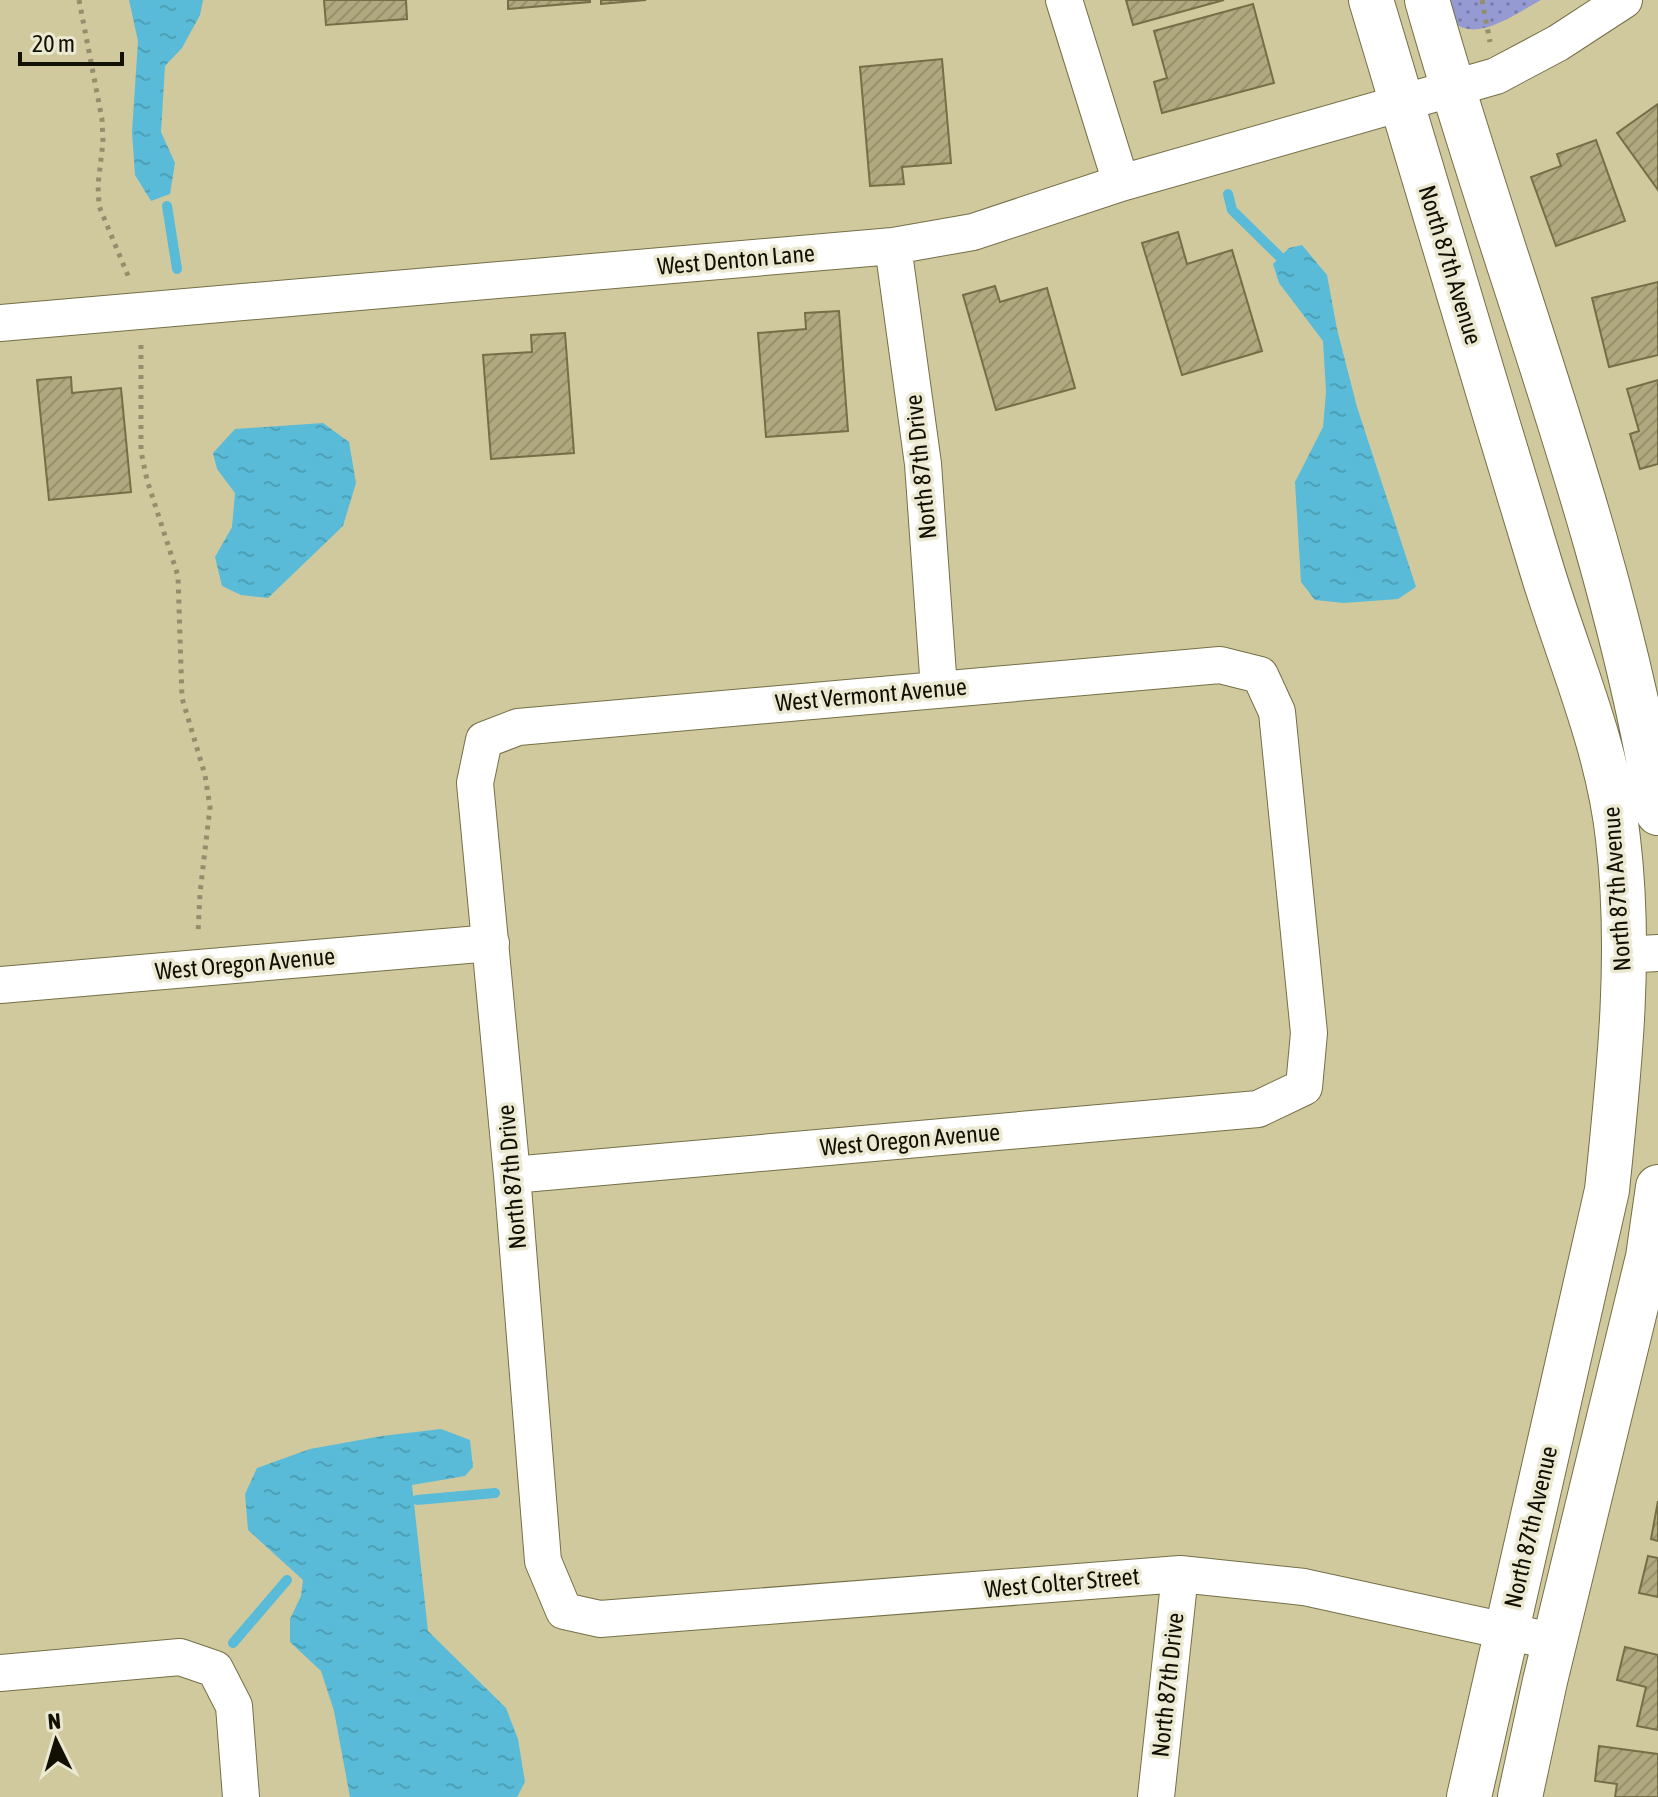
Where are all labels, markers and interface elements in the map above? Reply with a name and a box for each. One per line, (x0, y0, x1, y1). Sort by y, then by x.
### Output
scale bar (20, 16, 122, 66)
text: 20 m (32, 30, 75, 57)
street label: North 87th Avenue (1413, 182, 1488, 348)
street label: West Denton Lane (656, 239, 816, 280)
street label: North 87th Drive (899, 393, 942, 541)
street label: West Vermont Avenue (774, 673, 968, 716)
street label: North 87th Avenue (1597, 806, 1636, 972)
street label: West Oregon Avenue (154, 942, 336, 985)
street label: North 87th Drive (492, 1104, 531, 1250)
street label: West Oregon Avenue (819, 1118, 1001, 1161)
street label: North 87th Avenue (1499, 1443, 1562, 1610)
street label: West Colter Street (983, 1562, 1141, 1603)
street label: North 87th Drive (1146, 1611, 1189, 1759)
north arrow (16, 1701, 96, 1781)
text: N (47, 1708, 62, 1735)

